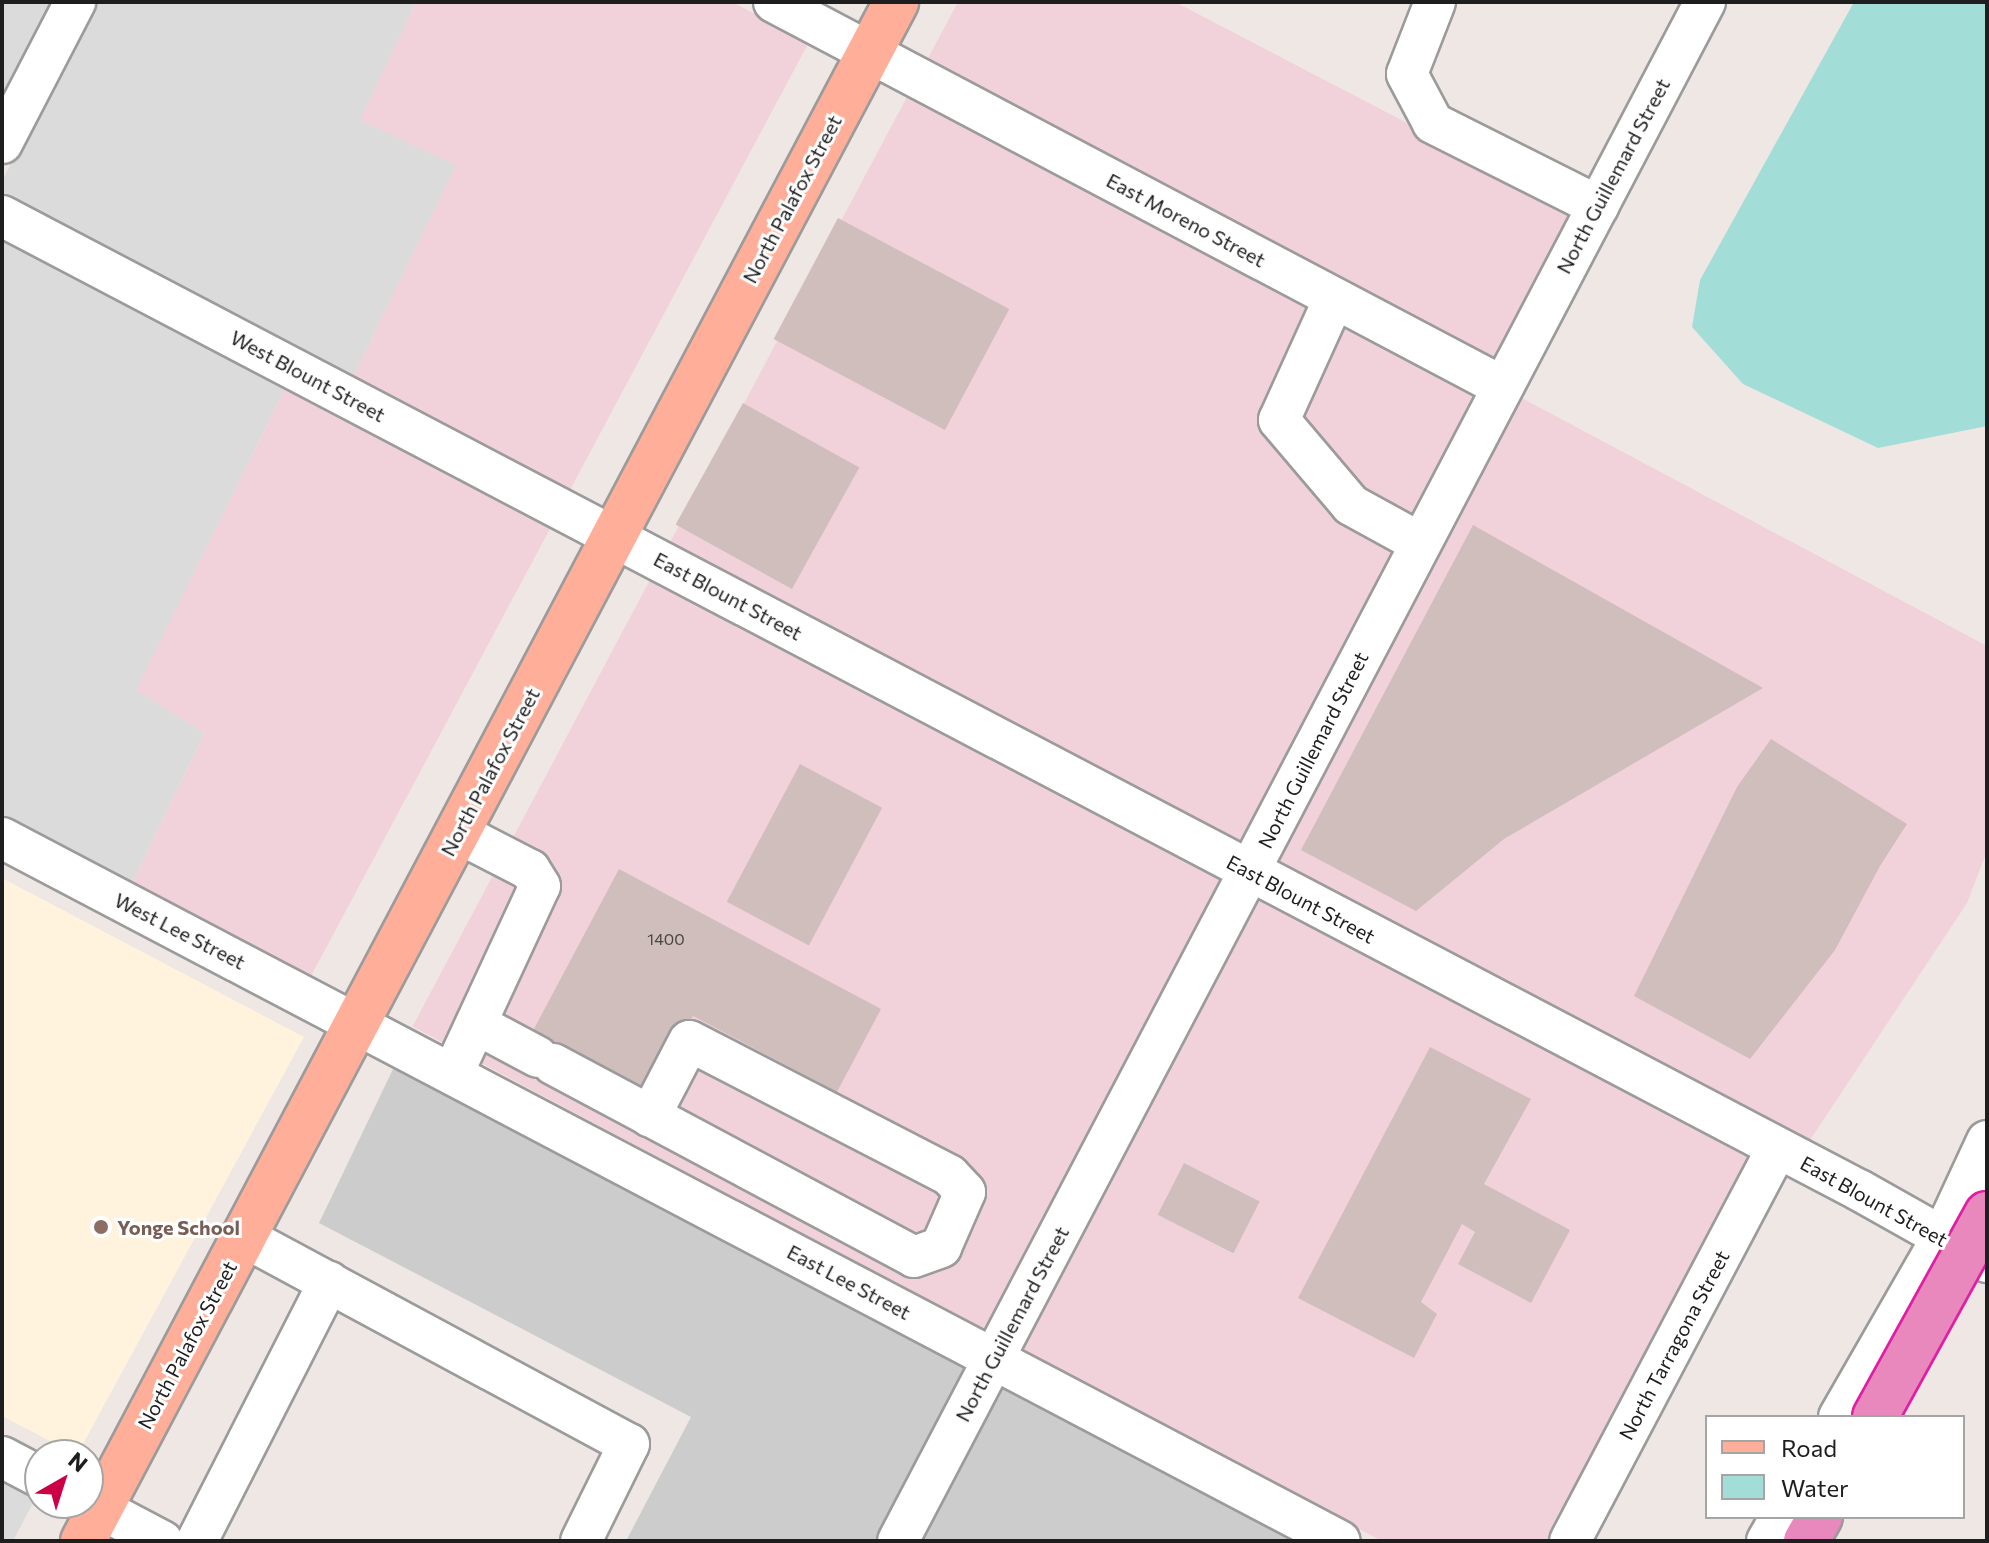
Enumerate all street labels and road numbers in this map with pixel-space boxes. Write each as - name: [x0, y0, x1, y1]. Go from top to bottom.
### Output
- street label: North Guillemard Street: [1551, 74, 1675, 278]
- street label: North Palafox Street: [738, 111, 846, 287]
- street label: East Moreno Street: [1102, 168, 1270, 272]
- street label: West Blount Street: [227, 325, 389, 427]
- street label: East Blount Street: [650, 547, 806, 645]
- street label: North Guillemard Street: [1253, 648, 1373, 852]
- street label: North Palafox Street: [436, 684, 544, 860]
- street label: East Blount Street: [1223, 850, 1379, 948]
- street label: West Lee Street: [111, 888, 249, 974]
- street label: East Blount Street: [1796, 1151, 1952, 1251]
- street label: North Guillemard Street: [950, 1222, 1074, 1426]
- street label: East Lee Street: [783, 1239, 915, 1325]
- street label: North Tarragona Street: [1614, 1246, 1734, 1444]
- street label: North Palafox Street: [133, 1257, 241, 1433]

